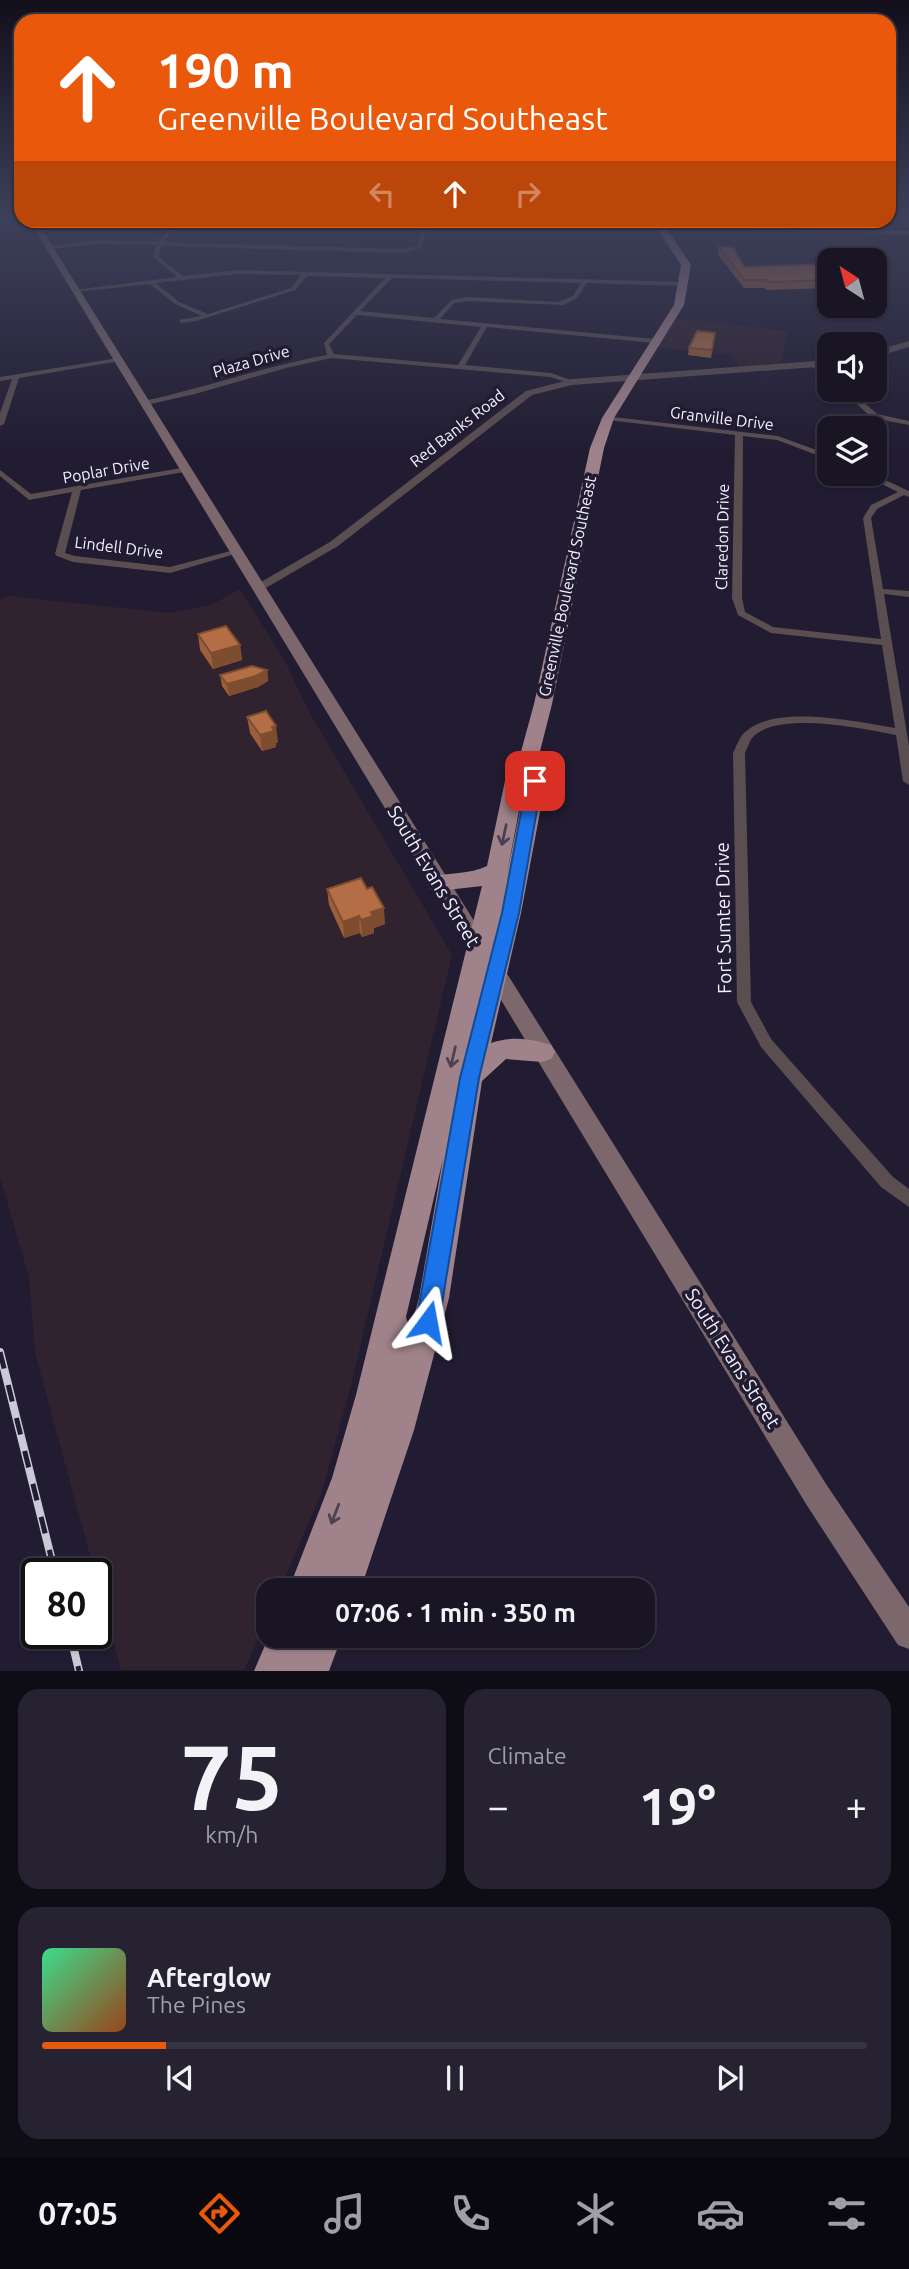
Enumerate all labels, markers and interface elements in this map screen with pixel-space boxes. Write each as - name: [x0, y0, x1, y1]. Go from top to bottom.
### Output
- icon: ahead: [42, 42, 133, 133]
- text: 190 m: [157, 42, 294, 97]
- text: Greenville Boulevard Southeast: [157, 100, 608, 136]
- icon: left: [363, 175, 401, 213]
- icon: ahead: [436, 175, 474, 213]
- icon: right: [509, 175, 547, 213]
- north arrow: [817, 248, 887, 318]
- map controls: [817, 248, 887, 486]
- button: sound: [817, 332, 887, 402]
- street label: Plaza Drive: [211, 341, 291, 381]
- street label: Red Banks Road: [406, 386, 508, 470]
- street label: Granville Drive: [669, 403, 775, 433]
- button: layers: [817, 416, 887, 486]
- street label: Poplar Drive: [61, 453, 151, 487]
- street label: Greenville Boulevard Southeast: [535, 473, 599, 698]
- street label: Claredon Drive: [712, 484, 732, 590]
- street label: Lindell Drive: [74, 533, 164, 561]
- pin: [505, 751, 565, 811]
- icon: arrive: [516, 762, 554, 800]
- street label: South Evans Street: [383, 802, 485, 951]
- one-way arrow: [496, 823, 510, 846]
- street label: Fort Sumter Drive: [711, 842, 735, 994]
- one-way arrow: [446, 1045, 459, 1068]
- street label: South Evans Street: [681, 1284, 785, 1432]
- position arrow: [391, 1285, 465, 1359]
- one-way arrow: [328, 1503, 340, 1525]
- speed limit sign: 80: [21, 1558, 112, 1649]
- text: 07:06 · 1 min · 350 m: [335, 1598, 576, 1627]
- text: 75: [180, 1725, 283, 1827]
- text: Climate: [488, 1743, 567, 1768]
- text: 19°: [639, 1777, 716, 1835]
- text: −: [488, 1785, 509, 1827]
- text: +: [846, 1785, 867, 1827]
- text: km/h: [205, 1822, 258, 1847]
- text: Afterglow: [147, 1963, 271, 1992]
- text: The Pines: [147, 1992, 246, 2017]
- icon: previous: [161, 2059, 199, 2097]
- icon: pause: [436, 2059, 474, 2097]
- icon: next: [711, 2059, 749, 2097]
- icon: directions: [195, 2189, 244, 2238]
- icon: music: [320, 2189, 369, 2238]
- icon: phone: [446, 2189, 495, 2238]
- icon: climate: [571, 2189, 620, 2238]
- icon: car: [696, 2189, 745, 2238]
- icon: filters: [822, 2189, 871, 2238]
- text: 07:05: [38, 2195, 118, 2231]

